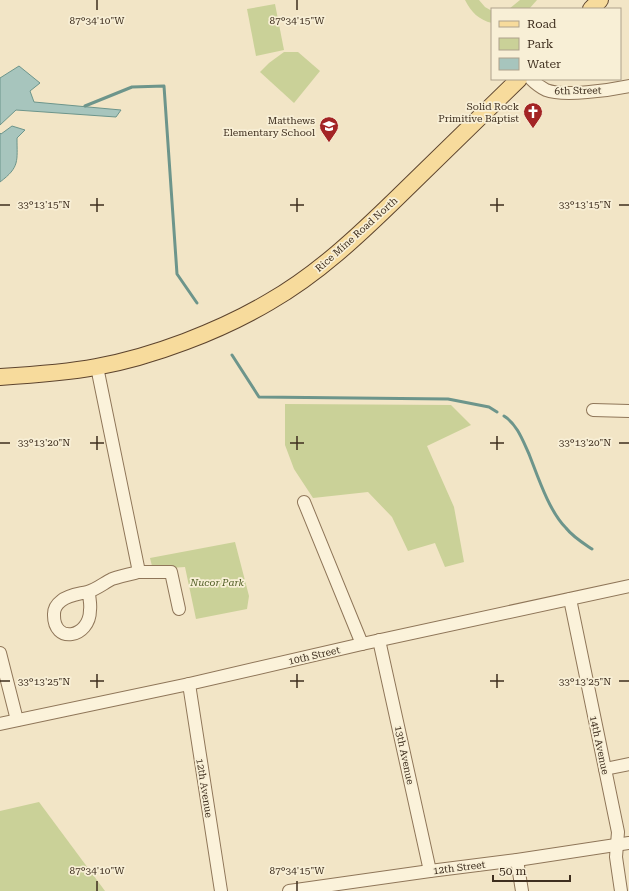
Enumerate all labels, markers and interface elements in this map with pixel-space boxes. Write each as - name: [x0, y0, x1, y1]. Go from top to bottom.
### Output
- legend: [491, 8, 621, 80]
- text: 87°34'10"W: [70, 15, 125, 26]
- text: 87°34'15"W: [270, 15, 325, 26]
- text: Road: [527, 17, 557, 31]
- text: Park: [527, 37, 554, 51]
- text: Water: [527, 57, 561, 71]
- street label: 6th Street: [554, 85, 602, 96]
- place label: Solid Rock Primitive Baptist: [438, 101, 520, 124]
- church icon: Solid Rock Primitive Baptist: [522, 101, 544, 129]
- place label: Matthews Elementary School: [223, 115, 315, 138]
- school or university icon: Matthews Elementary School: [318, 115, 340, 143]
- street label: Rice Mine Road North: [313, 194, 400, 274]
- text: 33°13'15"N: [18, 199, 70, 210]
- text: 33°13'15"N: [559, 199, 611, 210]
- text: 33°13'20"N: [18, 437, 70, 448]
- text: 33°13'20"N: [559, 437, 611, 448]
- park label: Nucor Park: [189, 577, 244, 588]
- street label: 10th Street: [287, 644, 341, 667]
- text: 33°13'25"N: [18, 676, 70, 687]
- text: 33°13'25"N: [559, 676, 611, 687]
- street label: 14th Avenue: [588, 715, 611, 776]
- street label: 13th Avenue: [393, 725, 416, 786]
- street label: 12th Avenue: [194, 758, 215, 819]
- scale bar: [493, 857, 570, 883]
- street label: 12th Street: [432, 859, 486, 876]
- text: 50 m: [499, 864, 526, 878]
- text: 87°34'10"W: [70, 865, 125, 876]
- text: 87°34'15"W: [270, 865, 325, 876]

